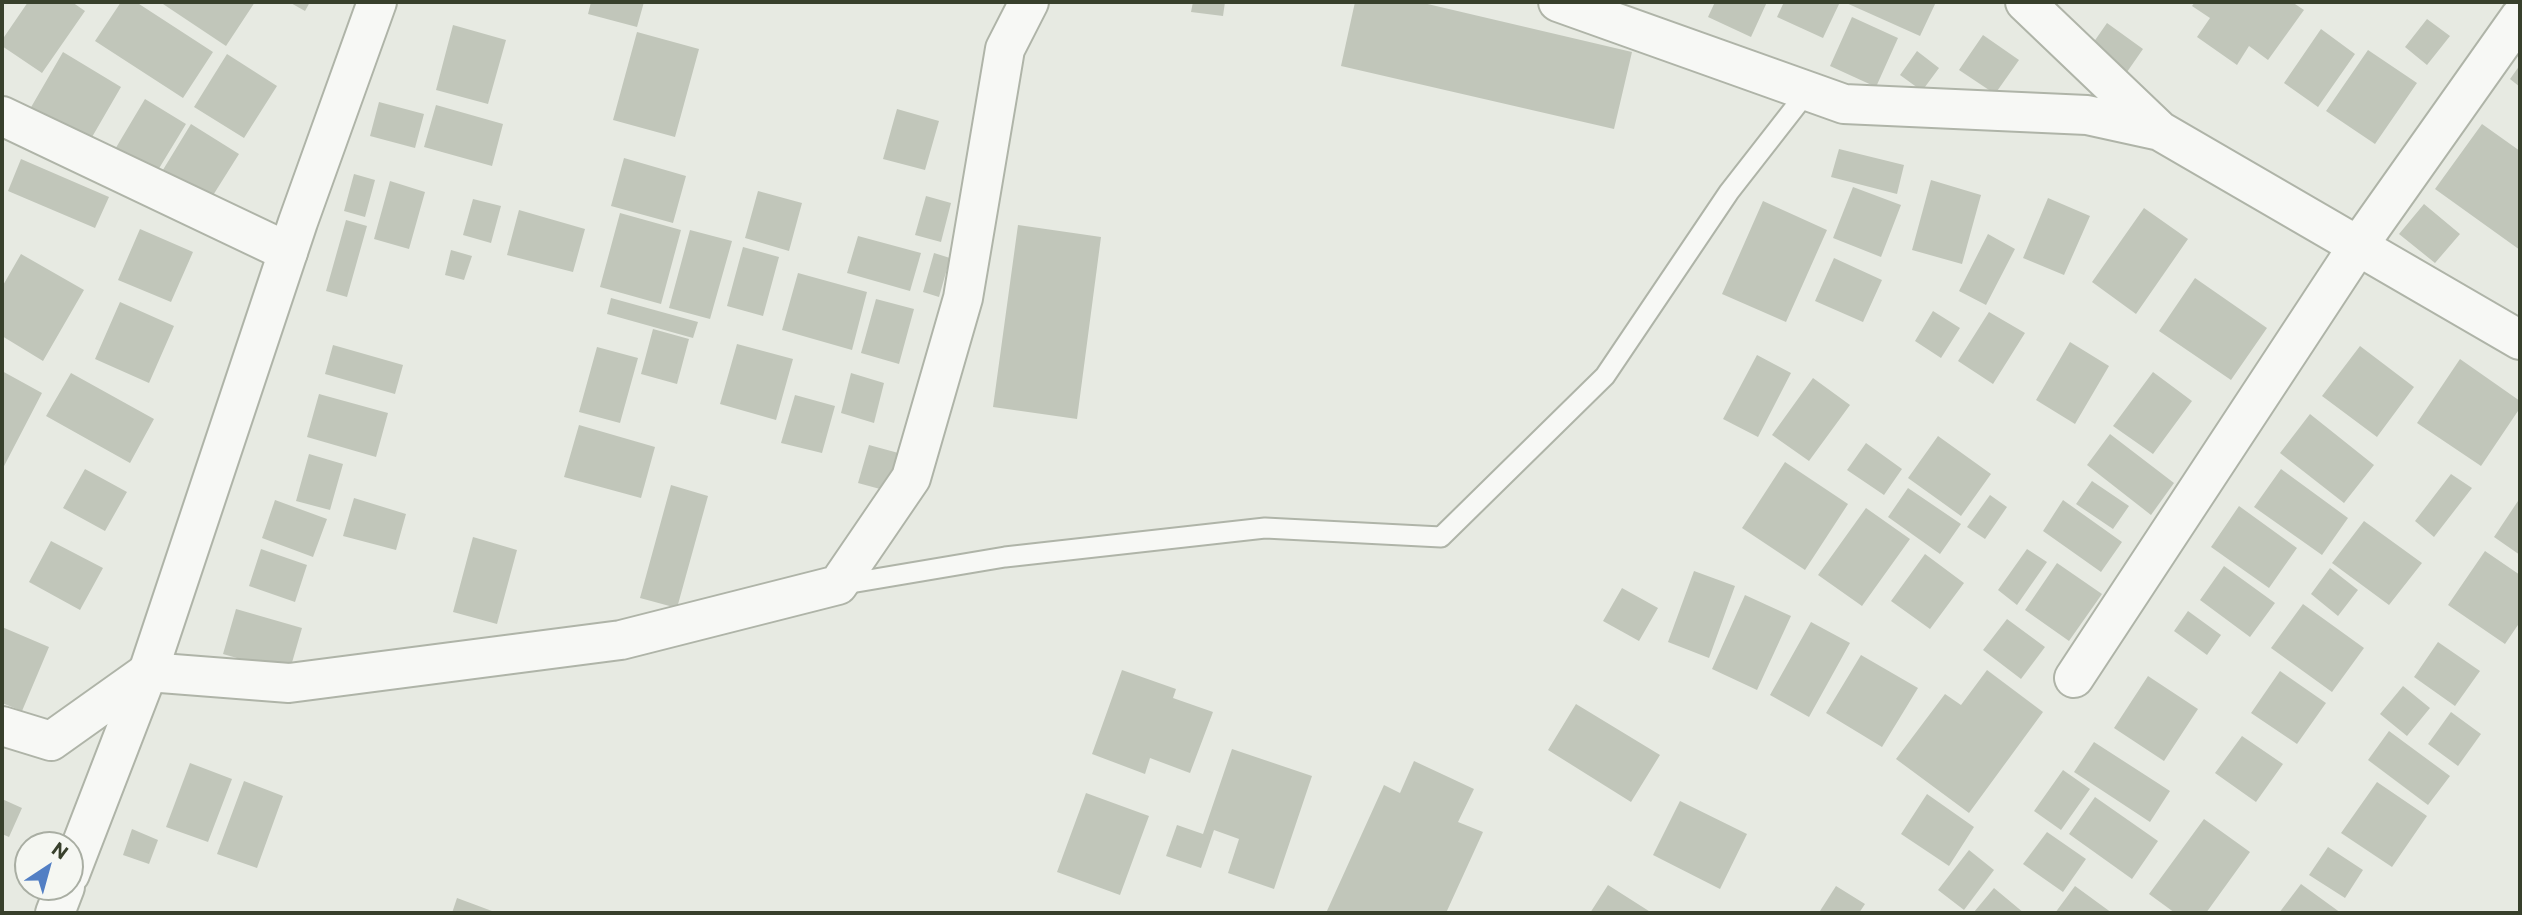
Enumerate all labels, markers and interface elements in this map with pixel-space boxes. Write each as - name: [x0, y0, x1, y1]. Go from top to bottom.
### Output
- north arrow: [14, 831, 84, 901]
- text: N: [48, 837, 73, 864]

